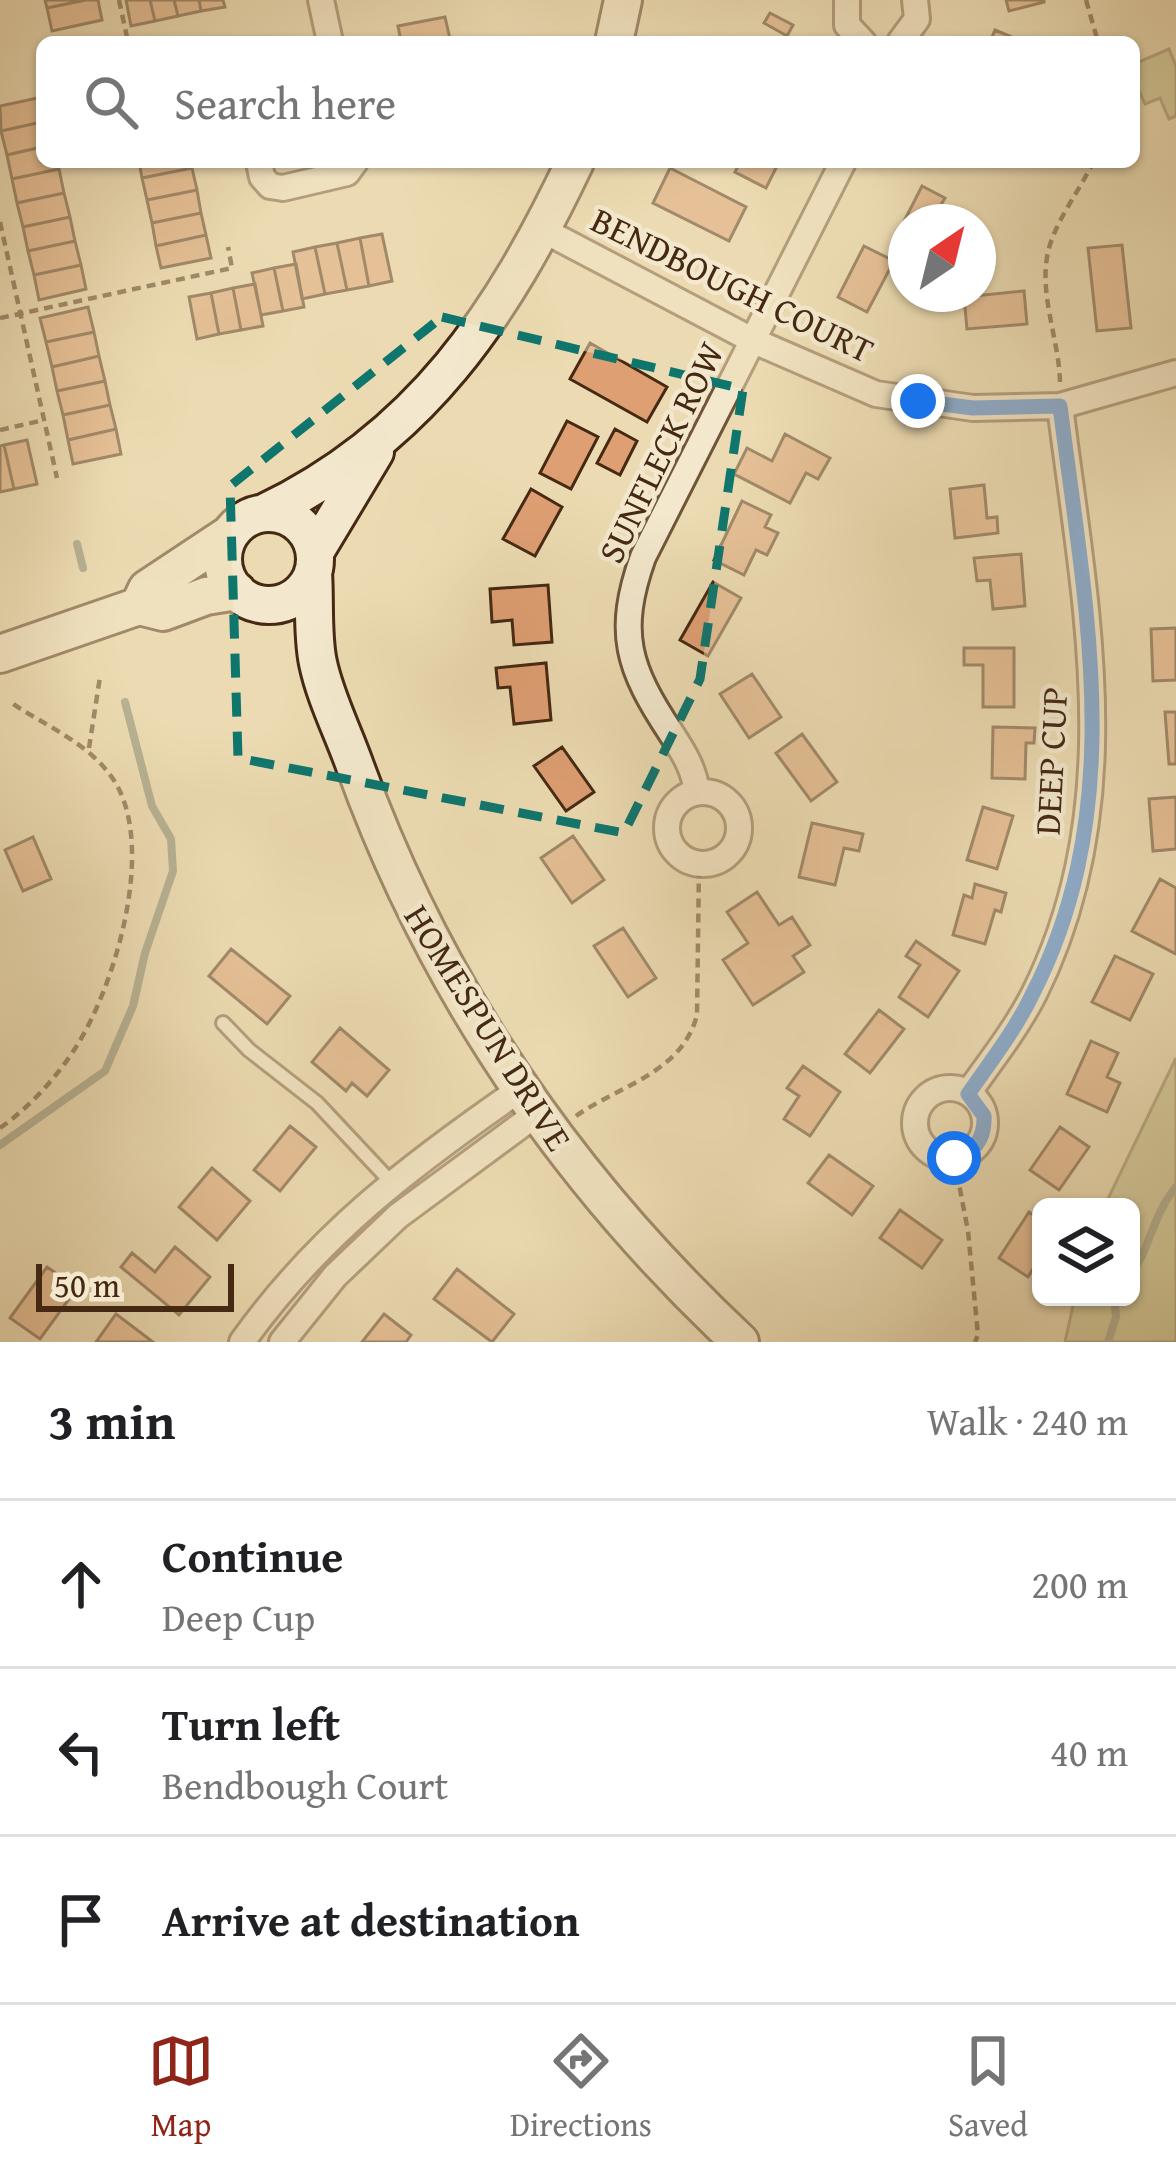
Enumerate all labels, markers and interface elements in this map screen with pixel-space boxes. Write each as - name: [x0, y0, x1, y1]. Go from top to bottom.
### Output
- search box: [36, 36, 1140, 168]
- icon: search: [78, 69, 144, 135]
- text: Search here: [174, 70, 396, 135]
- street label: BENDBOUGH COURT: [583, 193, 883, 375]
- north arrow: [888, 204, 996, 312]
- street label: SUNFLECK ROW: [584, 332, 737, 572]
- route end: [891, 374, 945, 428]
- street label: DEEP CUP: [1020, 686, 1080, 836]
- street label: HOMESPUN DRIVE: [392, 894, 586, 1160]
- route start: [927, 1131, 981, 1185]
- map controls: [1032, 1198, 1140, 1306]
- button: layers: [1032, 1198, 1140, 1306]
- scale bar: [36, 1258, 234, 1311]
- text: 50 m: [54, 1261, 120, 1309]
- text: 3 min: [48, 1383, 175, 1458]
- text: Walk · 240 m: [927, 1392, 1128, 1449]
- text: Continue: [162, 1523, 343, 1588]
- icon: ahead: [48, 1551, 114, 1617]
- text: 200 m: [1031, 1555, 1128, 1612]
- text: Deep Cup: [162, 1588, 315, 1645]
- text: Turn left: [162, 1691, 340, 1756]
- icon: left: [48, 1719, 114, 1785]
- text: 40 m: [1050, 1723, 1128, 1780]
- text: Bendbough Court: [162, 1756, 448, 1813]
- icon: arrive: [48, 1887, 114, 1953]
- text: Arrive at destination: [162, 1887, 580, 1952]
- tab: Map: [148, 2028, 214, 2148]
- tab: Directions: [510, 2028, 652, 2148]
- tab: Saved: [948, 2028, 1028, 2148]

